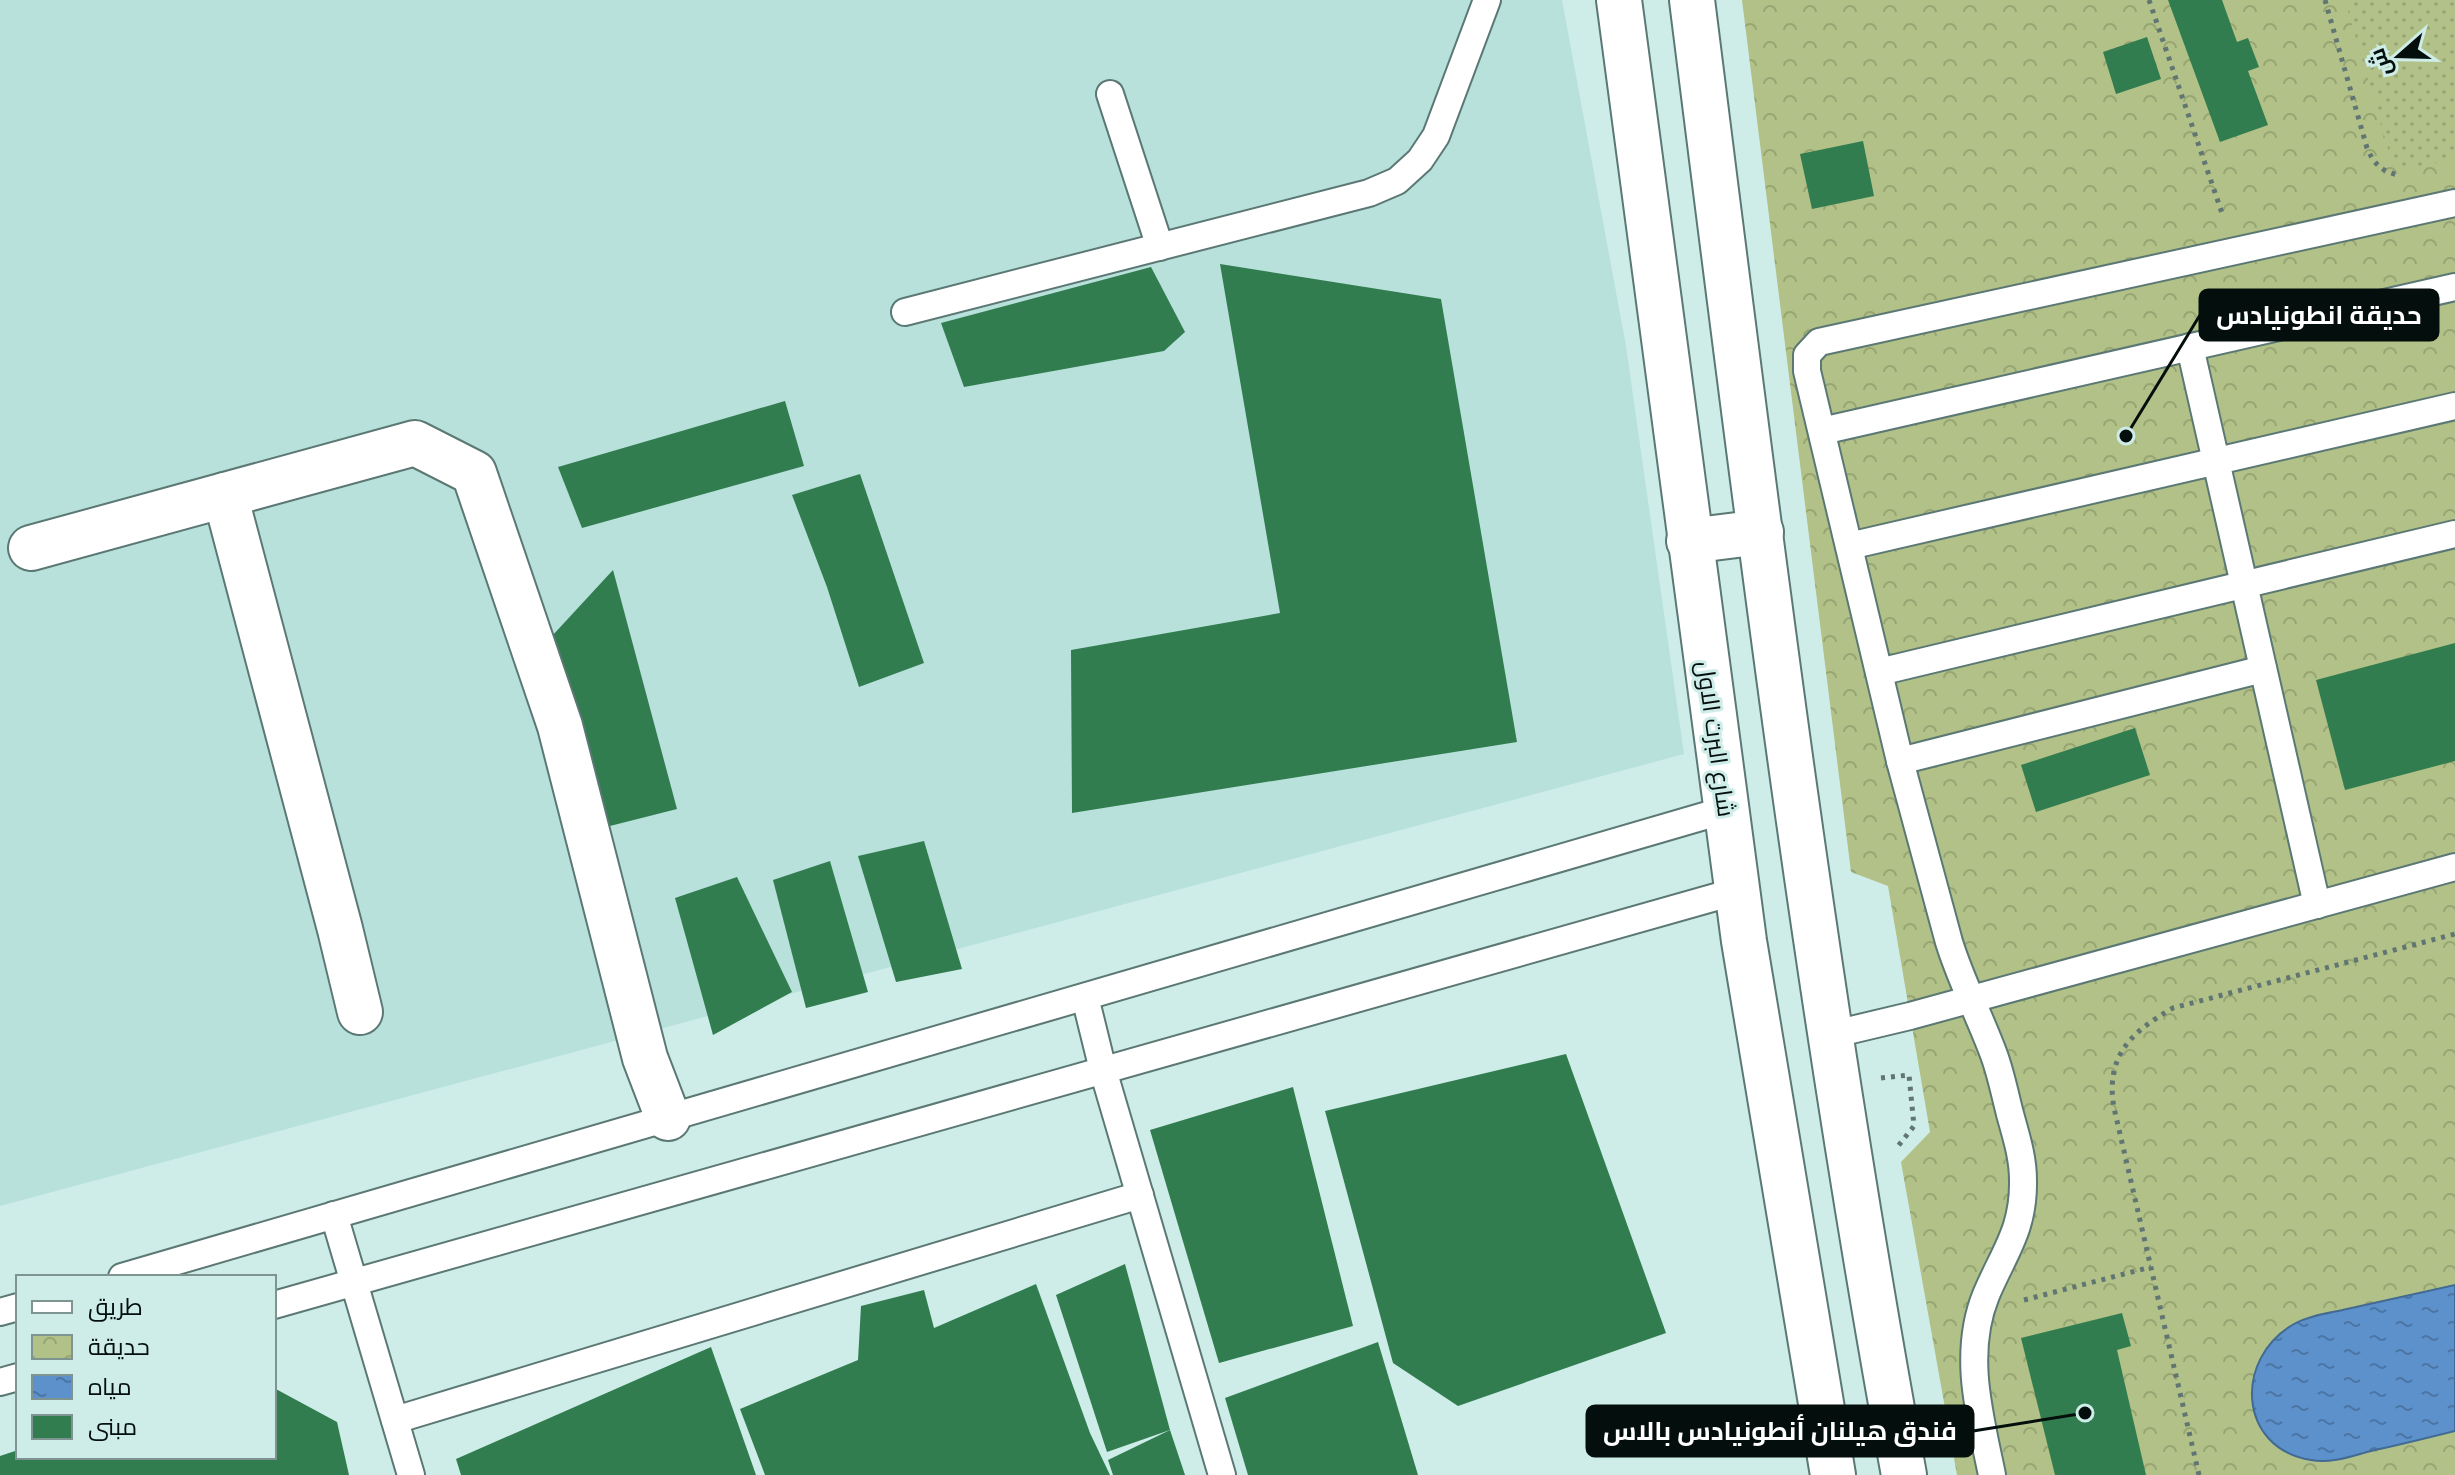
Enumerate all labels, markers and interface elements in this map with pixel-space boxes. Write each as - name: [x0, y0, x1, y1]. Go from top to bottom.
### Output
- north arrow: [2359, 16, 2439, 96]
- text: ش: [2363, 45, 2398, 81]
- callout: حديقة انطونيادس: [2200, 290, 2438, 340]
- text: حديقة انطونيادس: [2216, 299, 2422, 331]
- street label: شارع البرت الاول: [1689, 659, 1741, 819]
- legend: [16, 1275, 276, 1459]
- text: طريق: [88, 1292, 143, 1322]
- text: حديقة: [88, 1332, 150, 1361]
- text: مياه: [88, 1372, 132, 1401]
- callout: فندق هيلنان أنطونيادس بالاس: [1587, 1406, 1973, 1456]
- text: مبنى: [88, 1412, 137, 1441]
- text: فندق هيلنان أنطونيادس بالاس: [1603, 1414, 1957, 1447]

